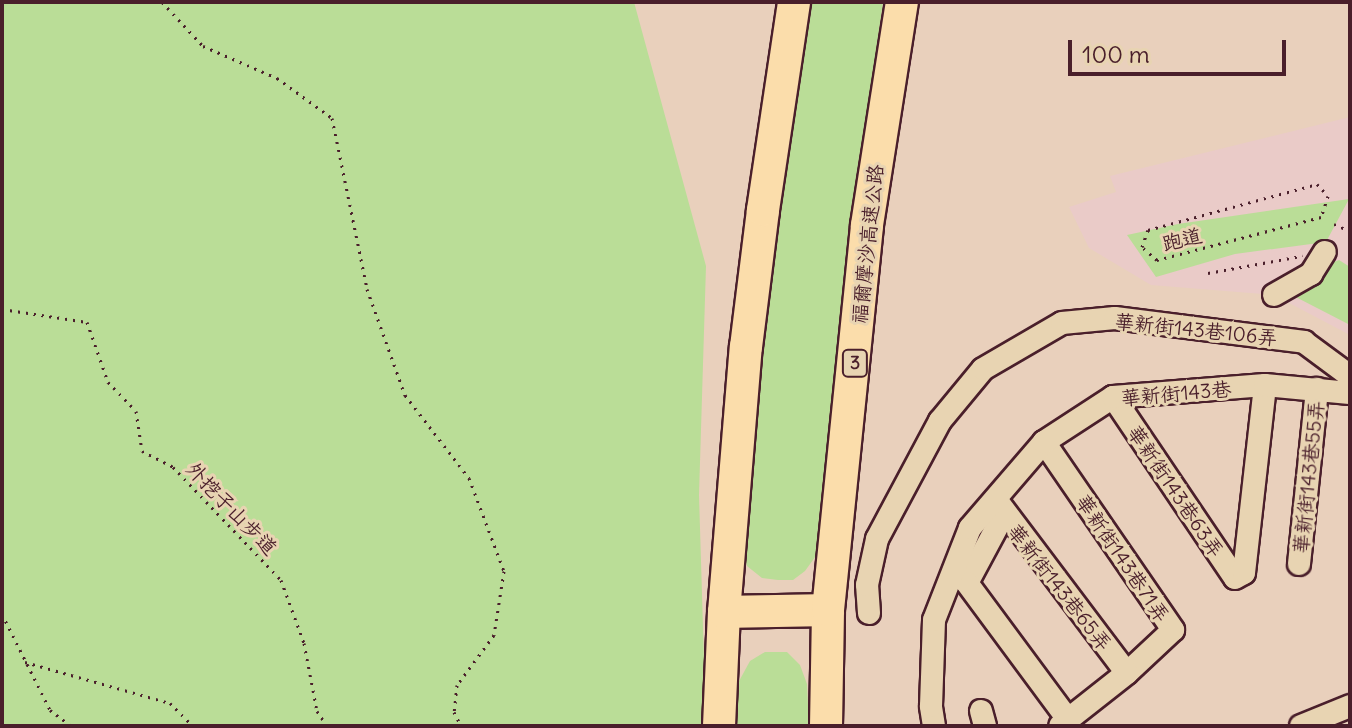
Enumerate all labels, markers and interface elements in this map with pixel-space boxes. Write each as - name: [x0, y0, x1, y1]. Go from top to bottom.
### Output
- scale bar: [1072, 24, 1290, 74]
- text: 100 m: [1082, 39, 1150, 69]
- street label: 福爾摩沙高速公路: [847, 163, 887, 325]
- street label: 跑道: [1160, 223, 1204, 255]
- street label: 華新街143巷106弄: [1113, 309, 1279, 349]
- road number: 3: [841, 349, 869, 377]
- street label: 華新街143巷: [1120, 376, 1232, 410]
- street label: 華新街143巷55弄: [1288, 399, 1328, 555]
- street label: 華新街143巷63弄: [1123, 421, 1229, 561]
- street label: 外挖子山步道: [182, 457, 282, 559]
- street label: 華新街143巷71弄: [1072, 490, 1174, 626]
- street label: 華新街143巷65弄: [1003, 519, 1117, 655]

